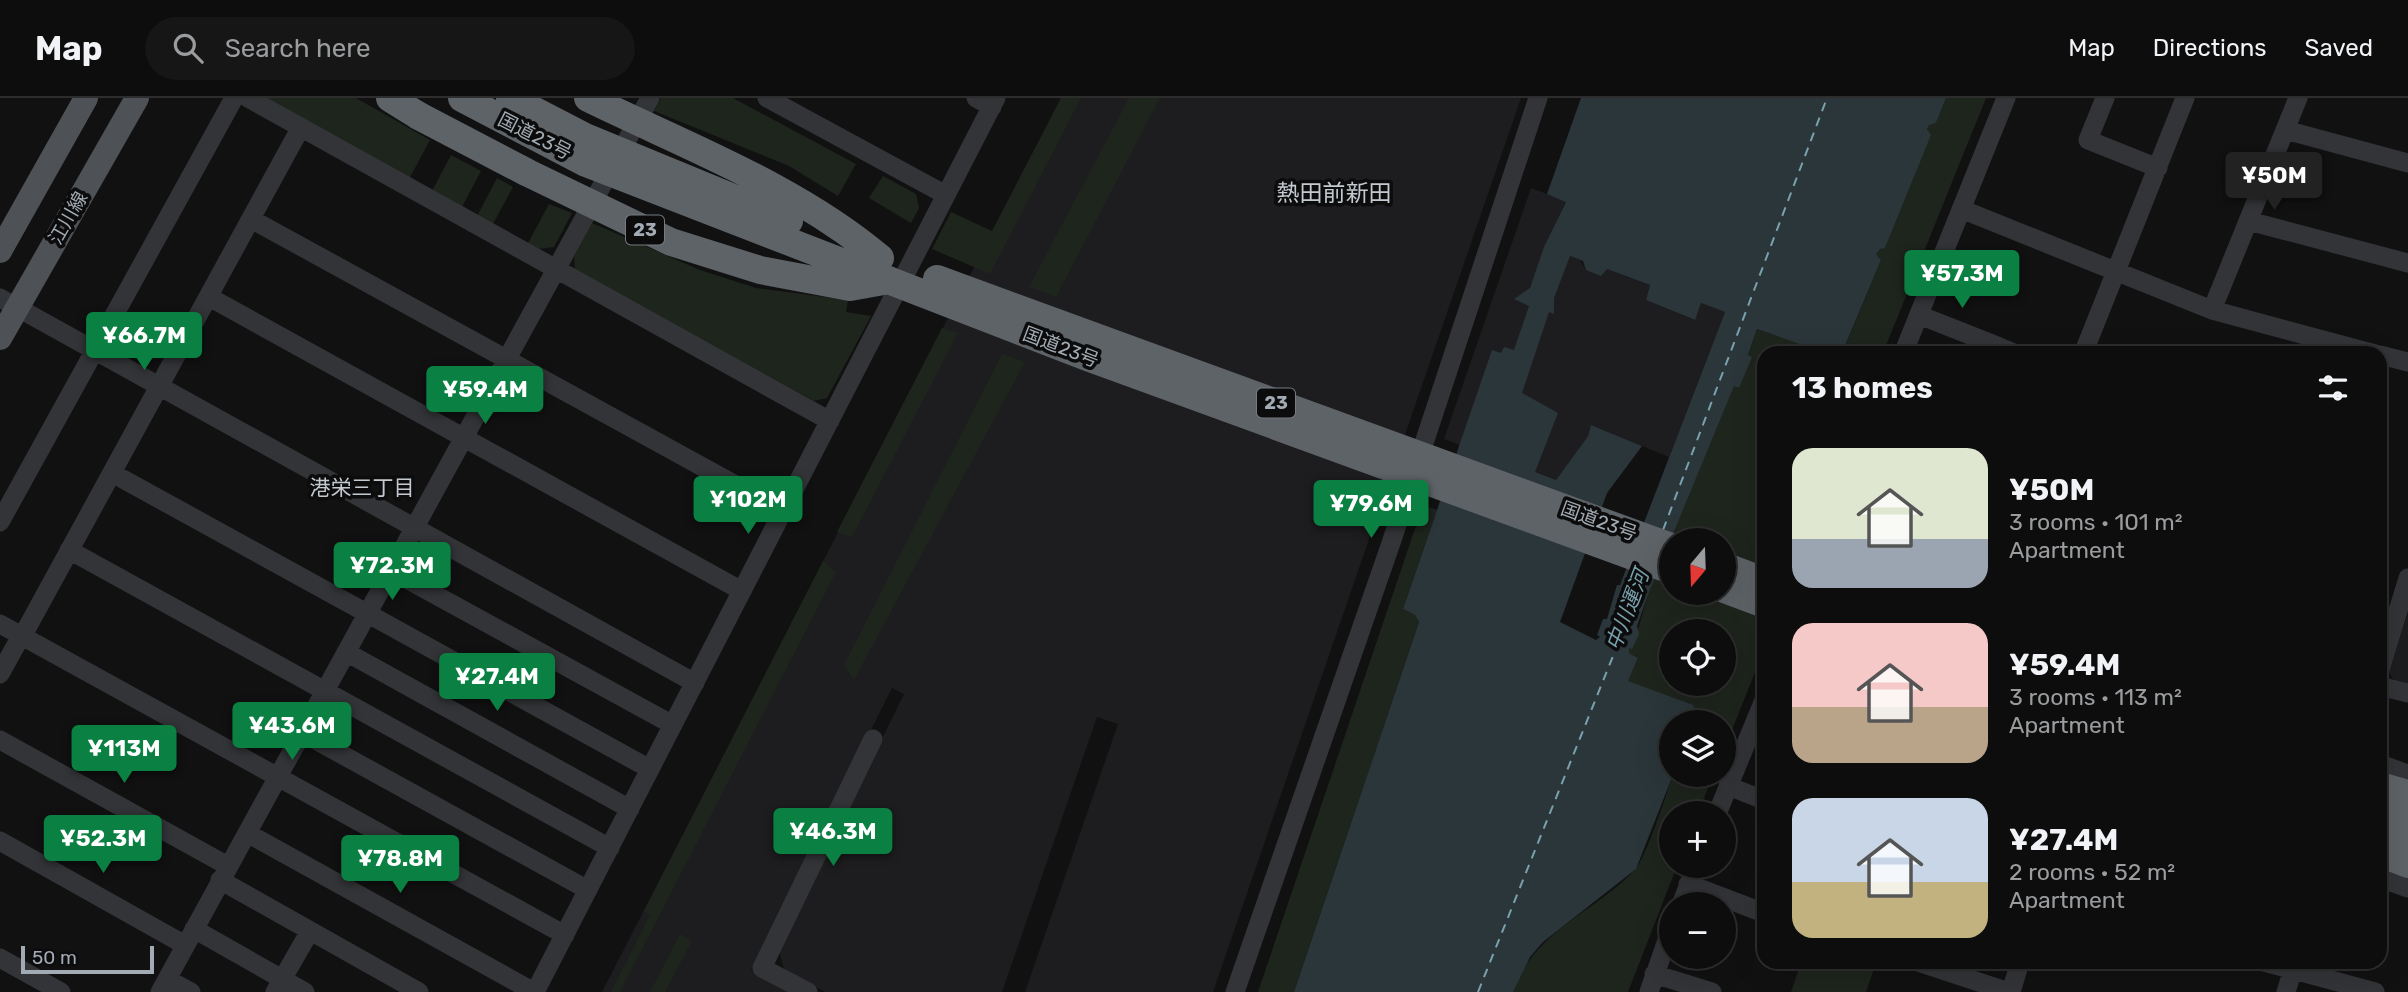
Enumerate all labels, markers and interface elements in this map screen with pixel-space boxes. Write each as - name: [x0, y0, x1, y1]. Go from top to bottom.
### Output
- search box: [145, 17, 635, 80]
- text: Map: [35, 29, 103, 68]
- icon: search: [169, 29, 207, 67]
- text: Search here: [225, 33, 370, 64]
- text: Map: [2068, 34, 2115, 62]
- text: Directions: [2153, 34, 2266, 62]
- text: Saved: [2304, 34, 2373, 62]
- street label: 国道23号: [494, 108, 576, 164]
- pin: ¥50M: [2233, 152, 2315, 212]
- text: ¥50M: [2241, 161, 2307, 189]
- district label: 熱田前新田: [1277, 179, 1392, 207]
- street label: 江川線: [44, 188, 92, 248]
- road number: 23: [626, 216, 664, 244]
- pin: ¥57.3M: [1905, 250, 2019, 310]
- text: ¥57.3M: [1920, 259, 2004, 287]
- pin: ¥66.7M: [87, 313, 201, 372]
- text: ¥66.7M: [102, 321, 186, 349]
- street label: 国道23号: [1020, 322, 1102, 372]
- pin: ¥59.4M: [428, 366, 542, 426]
- icon: filters: [2314, 369, 2352, 407]
- text: 13 homes: [1792, 370, 1933, 406]
- text: ¥59.4M: [442, 375, 528, 403]
- road number: 23: [1257, 388, 1295, 418]
- text: ¥50M: [2009, 472, 2094, 508]
- district label: 港栄三丁目: [310, 475, 415, 500]
- pin: ¥102M: [699, 476, 797, 536]
- icon: home: [1848, 476, 1932, 560]
- pin: ¥79.6M: [1314, 480, 1428, 540]
- text: ¥102M: [710, 485, 786, 513]
- text: ¥79.6M: [1329, 489, 1413, 517]
- street label: 国道23号: [1558, 497, 1640, 545]
- text: 3 rooms · 101 m²: [2009, 508, 2183, 536]
- north arrow: [1659, 528, 1736, 606]
- map controls: [1659, 528, 1736, 969]
- text: Apartment: [2009, 536, 2125, 564]
- pin: ¥72.3M: [335, 542, 449, 602]
- text: ¥72.3M: [350, 551, 434, 579]
- water label: 中川運河: [1600, 563, 1655, 654]
- button: locate: [1659, 619, 1736, 696]
- text: ¥59.4M: [2009, 647, 2120, 683]
- icon: home: [1848, 651, 1932, 735]
- pin: ¥27.4M: [440, 654, 554, 713]
- text: ¥27.4M: [455, 662, 539, 690]
- text: 3 rooms · 113 m²: [2009, 683, 2182, 711]
- pin: ¥43.6M: [235, 702, 349, 762]
- button: layers: [1659, 710, 1736, 787]
- text: ¥43.6M: [248, 711, 336, 739]
- text: Apartment: [2009, 711, 2125, 739]
- pin: ¥113M: [75, 726, 173, 785]
- text: ¥113M: [88, 734, 160, 762]
- button: +: [1659, 801, 1736, 878]
- pin: ¥46.3M: [776, 808, 890, 868]
- pin: ¥52.3M: [46, 816, 160, 875]
- text: ¥46.3M: [789, 817, 877, 845]
- text: ¥27.4M: [2009, 822, 2118, 858]
- text: ¥52.3M: [60, 824, 146, 852]
- icon: home: [1848, 826, 1932, 910]
- pin: ¥78.8M: [343, 836, 457, 895]
- text: ¥78.8M: [357, 844, 443, 872]
- text: 2 rooms · 52 m²: [2009, 858, 2175, 886]
- text: Apartment: [2009, 886, 2125, 914]
- button: −: [1659, 892, 1736, 969]
- scale bar: [21, 943, 154, 975]
- text: 50 m: [32, 946, 77, 969]

